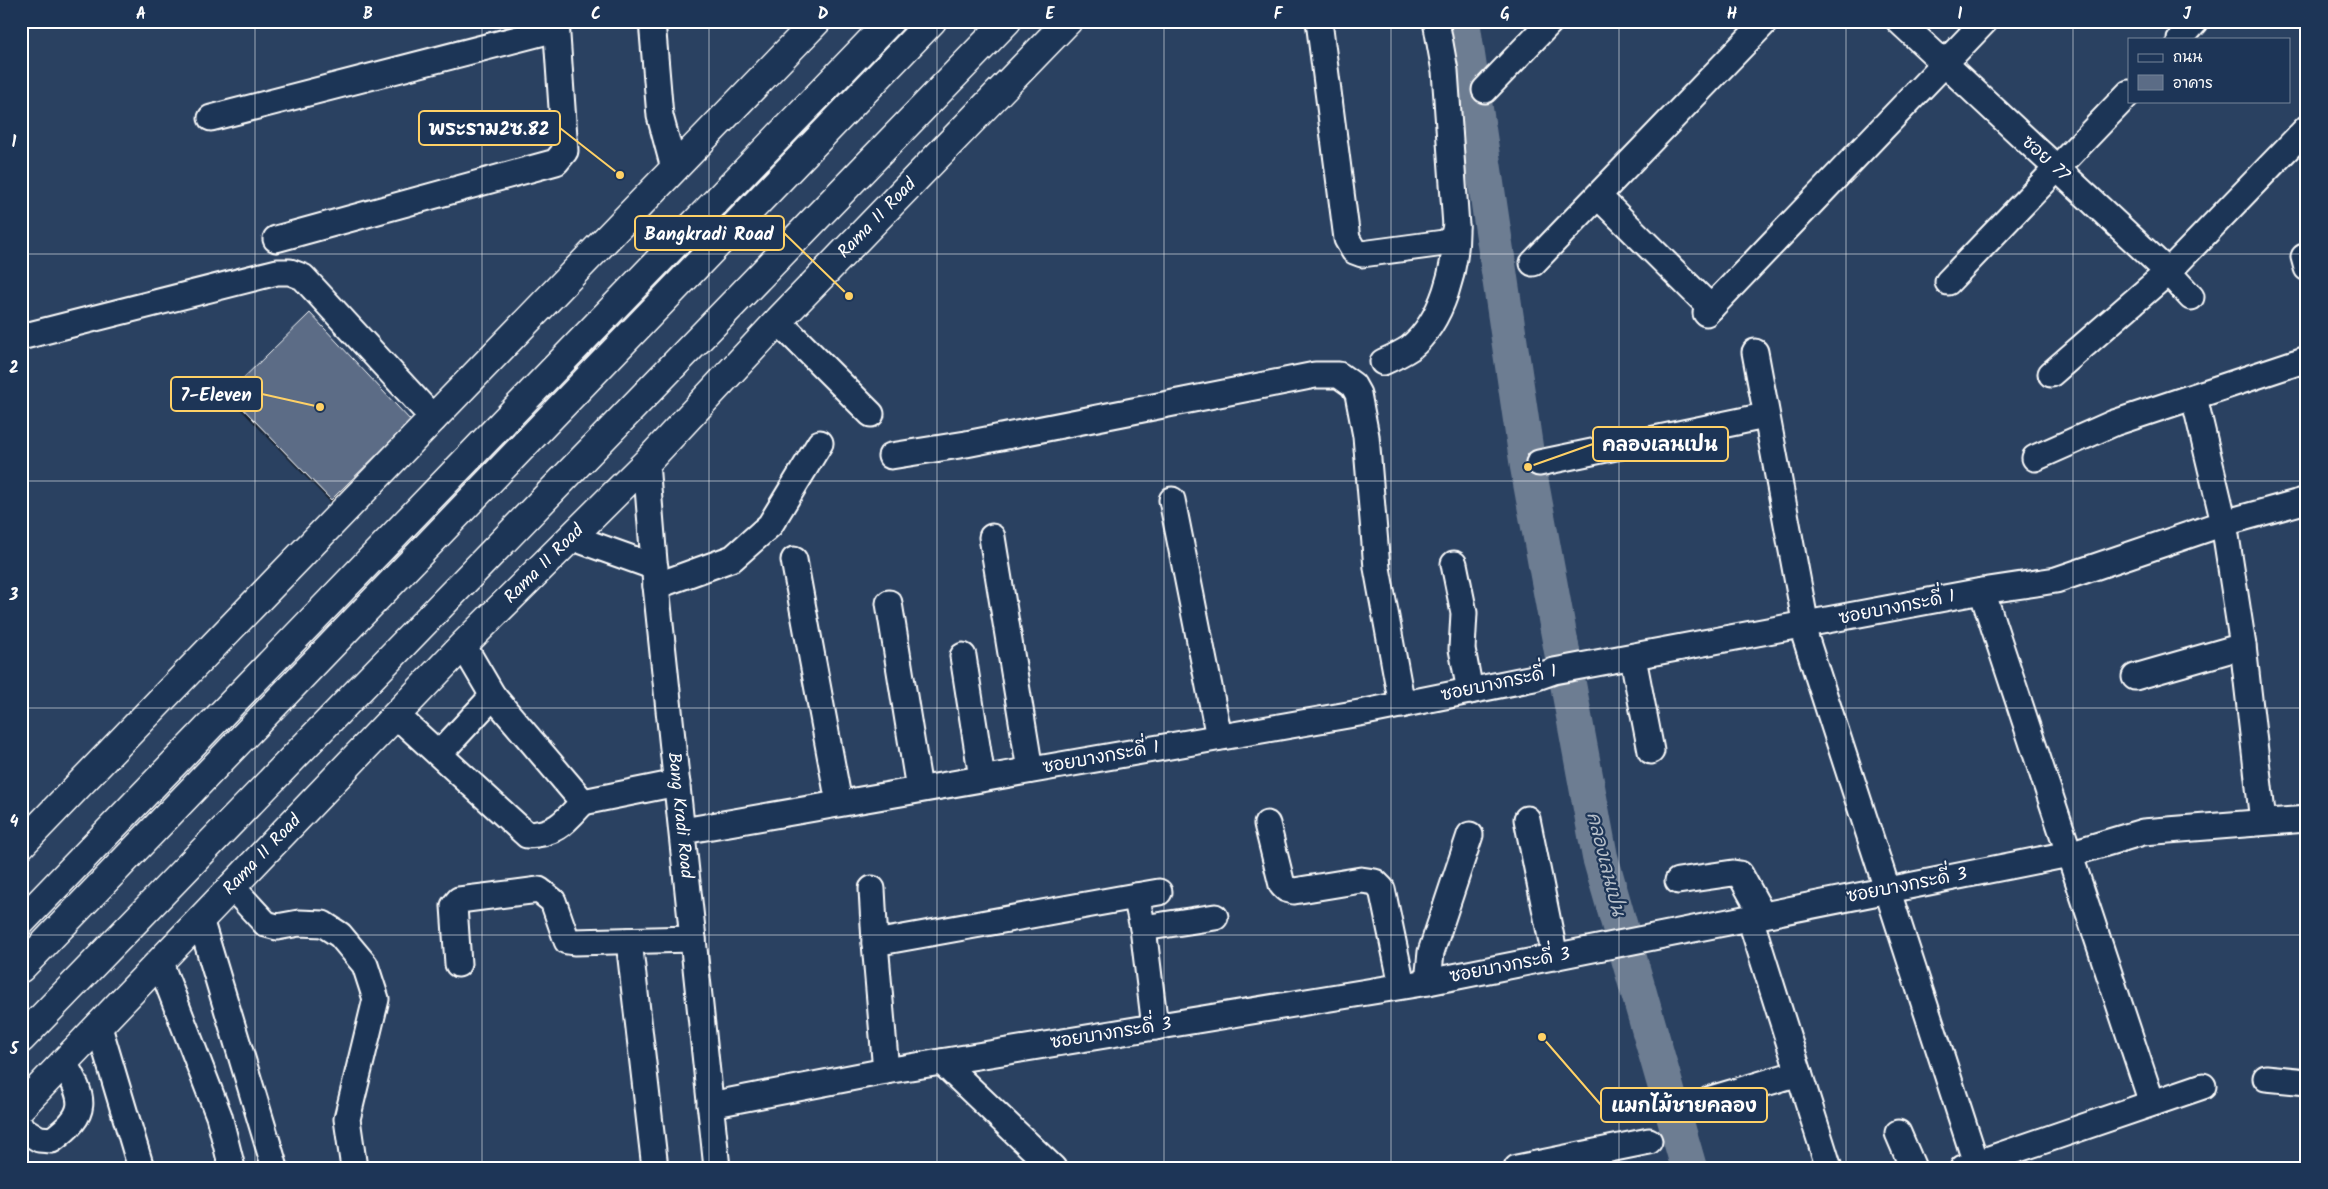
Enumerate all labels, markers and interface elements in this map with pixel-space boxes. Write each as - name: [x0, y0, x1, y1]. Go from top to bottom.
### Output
- text: A: [136, 2, 146, 27]
- text: B: [363, 2, 373, 27]
- text: C: [591, 2, 601, 27]
- text: D: [818, 2, 829, 27]
- text: E: [1046, 2, 1056, 27]
- text: F: [1274, 2, 1284, 27]
- text: G: [1500, 2, 1510, 27]
- text: H: [1727, 2, 1737, 27]
- text: I: [1958, 2, 1963, 27]
- text: J: [2183, 2, 2192, 27]
- legend: [2128, 38, 2290, 102]
- text: ถนน: [2173, 46, 2202, 70]
- text: อาคาร: [2173, 72, 2213, 96]
- callout: พระราม2ซ.82: [419, 111, 560, 145]
- text: พระราม2ซ.82: [428, 115, 550, 145]
- street label: ซอย 77: [2014, 129, 2076, 190]
- text: 1: [12, 130, 17, 155]
- street label: Rama II Road: [831, 170, 924, 266]
- callout: Bangkradi Road: [635, 216, 784, 250]
- text: Bangkradi Road: [644, 220, 775, 250]
- text: 2: [9, 356, 19, 381]
- callout: 7-Eleven: [171, 377, 262, 411]
- text: 7-Eleven: [180, 381, 252, 411]
- callout: คลองเลนเปน: [1593, 427, 1728, 461]
- text: คลองเลนเปน: [1602, 431, 1718, 461]
- street label: Rama II Road: [497, 517, 592, 611]
- street label: ซอยบางกระดี่ 1: [1835, 578, 1958, 633]
- text: 3: [9, 583, 19, 608]
- street label: ซอยบางกระดี่ 1: [1437, 653, 1560, 710]
- street label: ซอยบางกระดี่ 1: [1040, 729, 1161, 783]
- street label: Bang Kradi Road: [659, 751, 701, 881]
- street label: Rama II Road: [216, 807, 309, 902]
- water label: คลองเลนเปน: [1578, 809, 1633, 920]
- text: 4: [10, 810, 19, 835]
- street label: ซอยบางกระดี่ 3: [1843, 855, 1970, 912]
- street label: ซอยบางกระดี่ 3: [1446, 935, 1573, 992]
- street label: ซอยบางกระดี่ 3: [1048, 1005, 1174, 1058]
- text: 5: [9, 1037, 20, 1062]
- callout: แมกไม้ชายคลอง: [1601, 1088, 1767, 1122]
- text: แมกไม้ชายคลอง: [1611, 1092, 1757, 1122]

